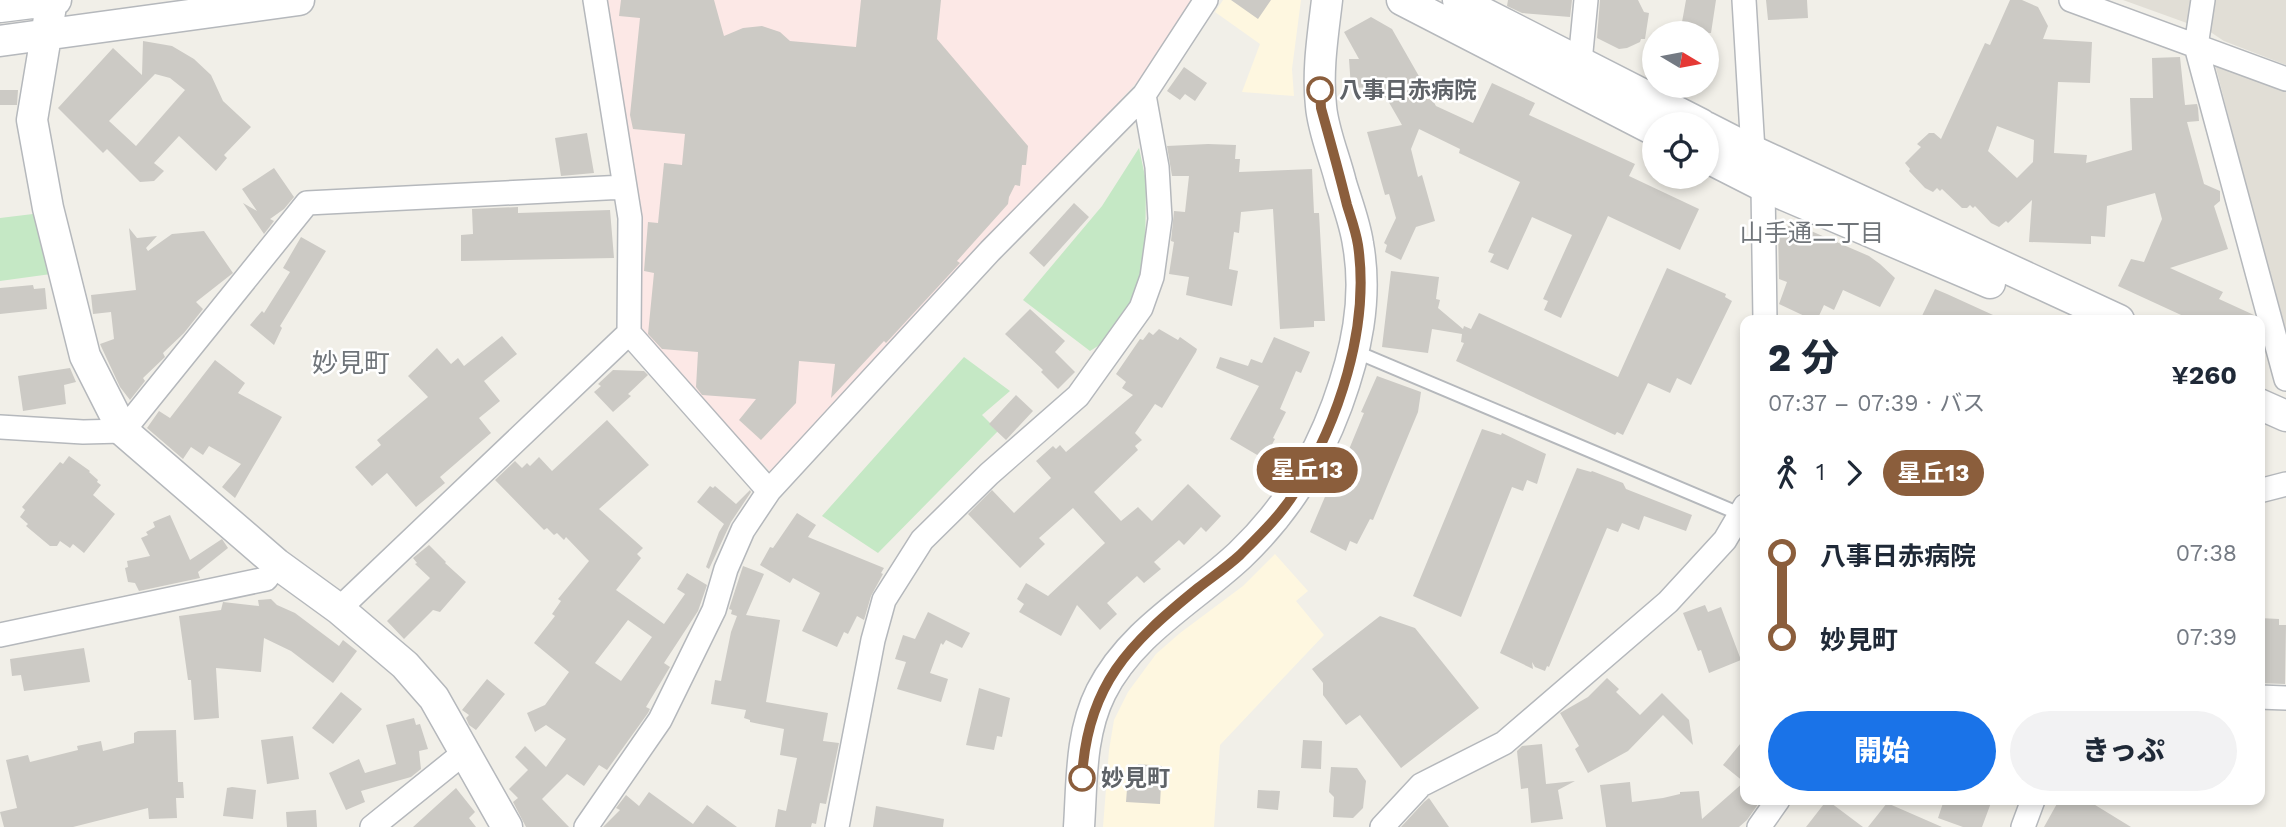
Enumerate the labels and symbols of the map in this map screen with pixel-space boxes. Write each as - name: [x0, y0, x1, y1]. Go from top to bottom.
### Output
- north arrow: [1642, 21, 1718, 98]
- marker: 八事日赤病院: [1307, 77, 1333, 103]
- place label: 八事日赤病院: [1339, 77, 1477, 104]
- district label: 山手通二丁目: [1740, 219, 1884, 247]
- district label: 妙見町: [312, 348, 390, 378]
- line badge: 星丘13: [1258, 447, 1356, 493]
- marker: 妙見町: [1069, 765, 1095, 791]
- place label: 妙見町: [1101, 765, 1170, 792]

